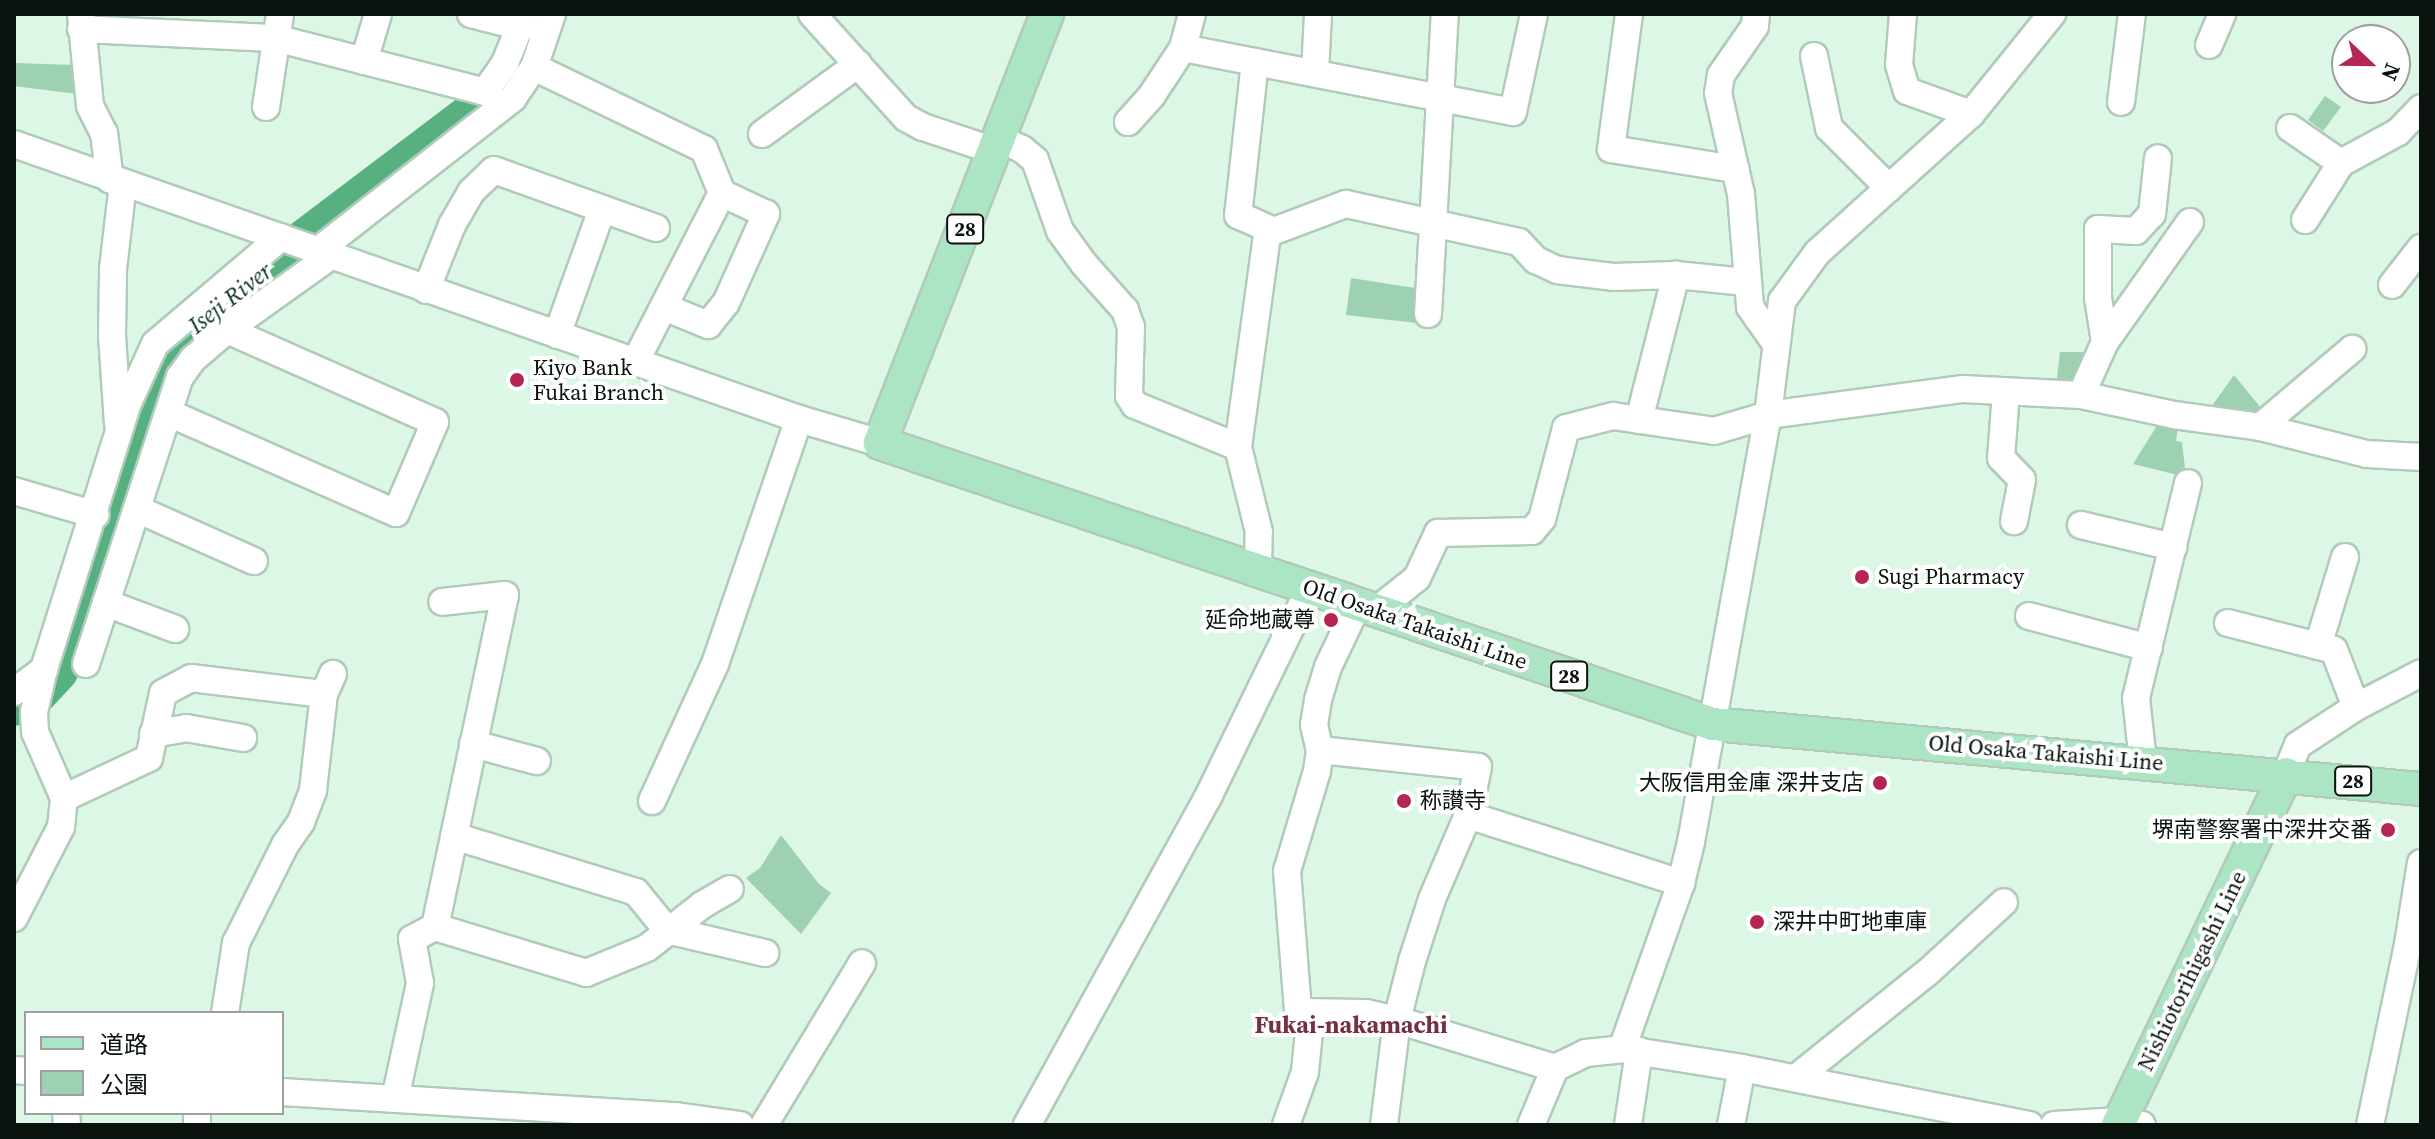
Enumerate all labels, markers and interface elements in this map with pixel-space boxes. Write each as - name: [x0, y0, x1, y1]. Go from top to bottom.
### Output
- north arrow: [2331, 24, 2411, 104]
- text: N: [2374, 59, 2408, 85]
- road number: 28: [945, 213, 985, 245]
- water label: Iseji River: [182, 256, 278, 340]
- place label: Kiyo Bank Fukai Branch: [533, 354, 664, 406]
- marker: Kiyo Bank Fukai Branch: [508, 371, 526, 389]
- place label: Sugi Pharmacy: [1878, 564, 2024, 590]
- marker: Sugi Pharmacy: [1853, 568, 1871, 586]
- street label: Old Osaka Takaishi Line: [1299, 573, 1531, 675]
- place label: 延命地蔵尊: [1205, 607, 1315, 633]
- marker: 延命地蔵尊: [1322, 611, 1340, 629]
- road number: 28: [1549, 660, 1589, 692]
- street label: Old Osaka Takaishi Line: [1927, 730, 2165, 776]
- road number: 28: [2333, 765, 2373, 797]
- place label: 大阪信用金庫 深井支店: [1639, 770, 1864, 796]
- marker: 大阪信用金庫 深井支店: [1871, 774, 1889, 792]
- place label: 称讃寺: [1420, 788, 1486, 814]
- marker: 称讃寺: [1395, 792, 1413, 810]
- place label: 堺南警察署中深井交番: [2152, 817, 2372, 843]
- marker: 堺南警察署中深井交番: [2379, 821, 2397, 839]
- street label: Nishiotorihigashi Line: [2132, 867, 2252, 1075]
- place label: 深井中町地車庫: [1773, 909, 1927, 935]
- marker: 深井中町地車庫: [1748, 913, 1766, 931]
- legend: [24, 1011, 284, 1115]
- district label: Fukai-nakamachi: [1254, 1011, 1448, 1039]
- text: 道路: [100, 1028, 148, 1061]
- text: 公園: [100, 1068, 148, 1101]

